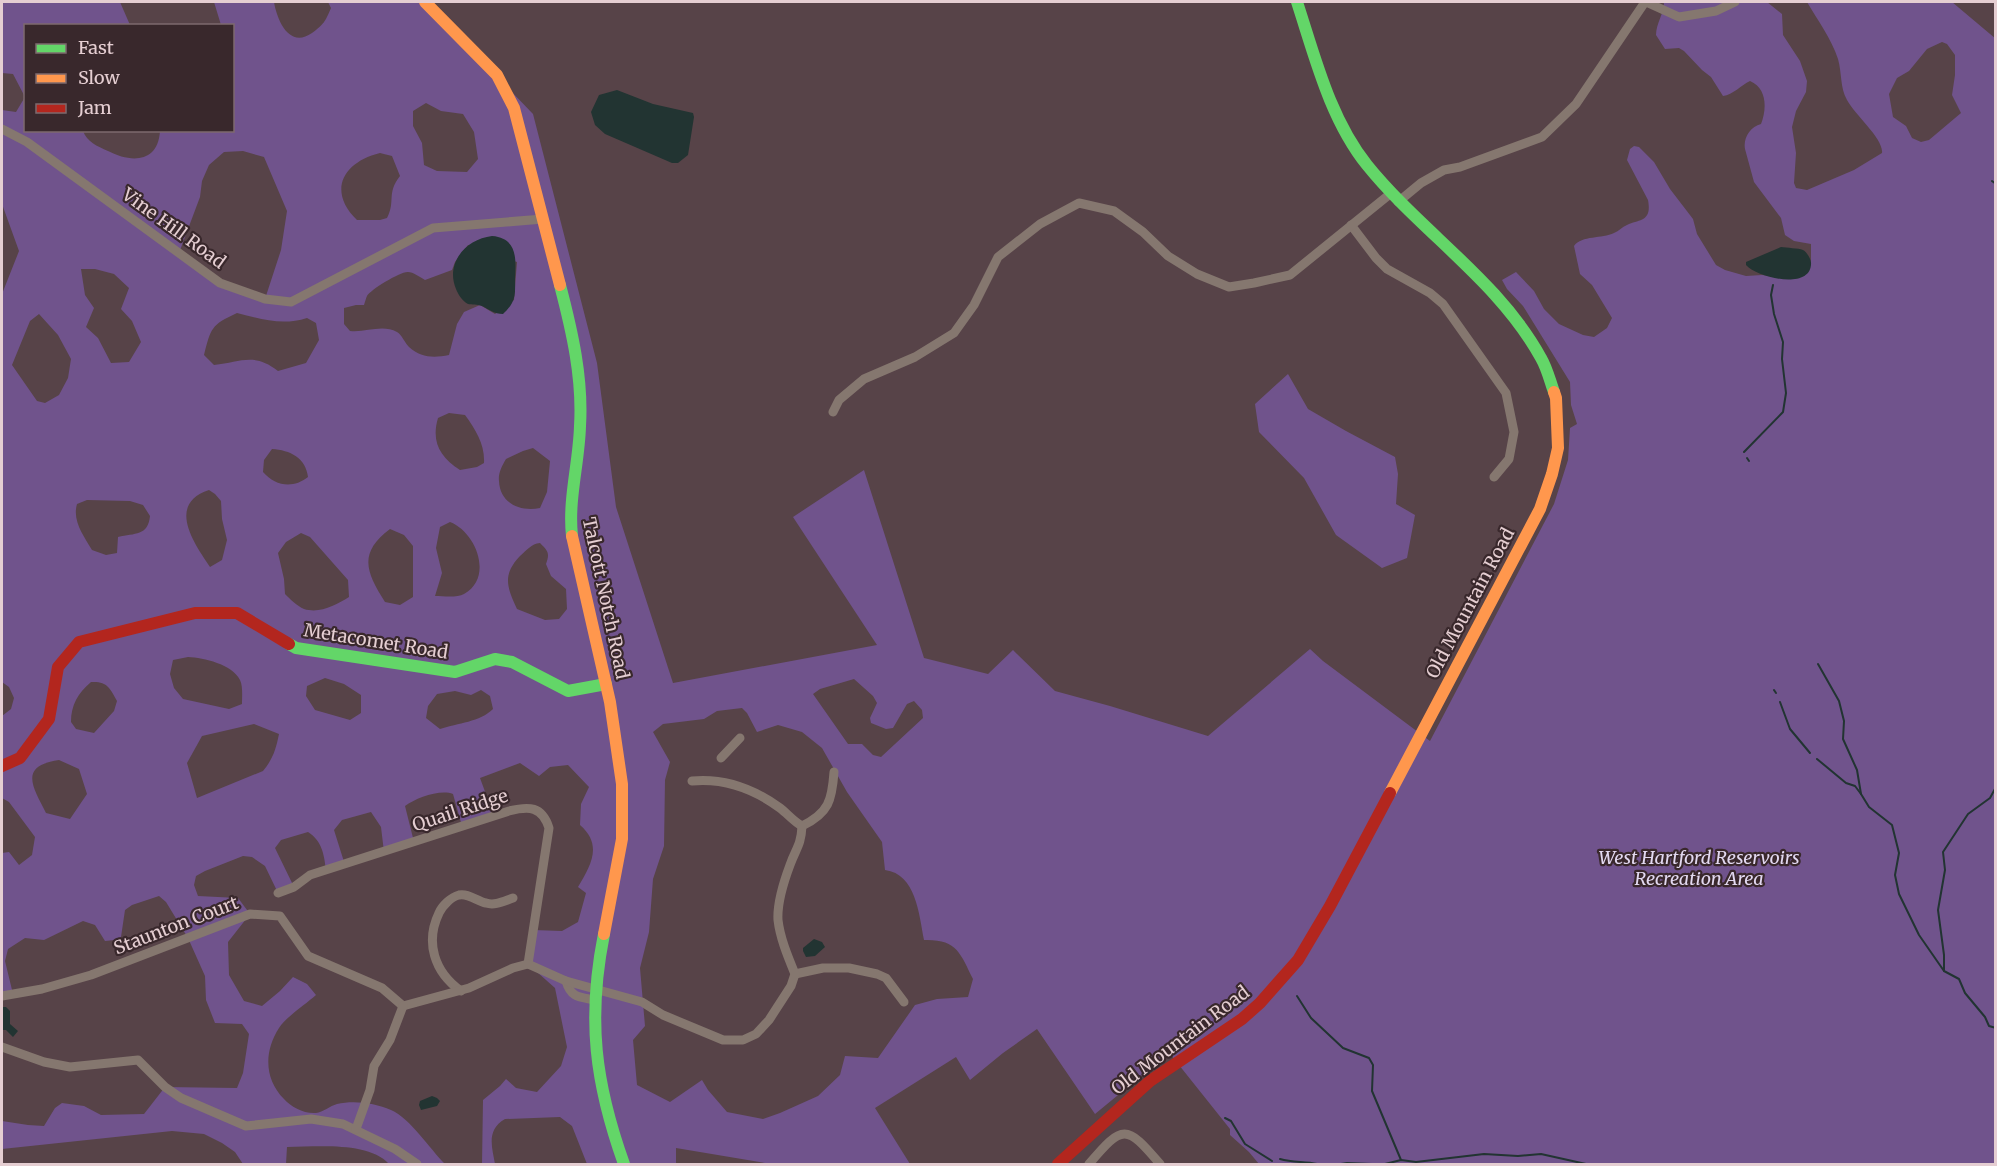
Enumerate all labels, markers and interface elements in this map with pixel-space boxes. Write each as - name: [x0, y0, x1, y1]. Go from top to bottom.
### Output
- legend: [24, 24, 234, 132]
- text: Fast: [78, 36, 114, 59]
- text: Slow: [78, 66, 121, 89]
- text: Jam: [77, 96, 112, 119]
- street label: Vine Hill Road: [117, 182, 230, 273]
- street label: Talcott Notch Road: [578, 515, 634, 681]
- street label: Old Mountain Road: [1421, 524, 1519, 682]
- street label: Metacomet Road: [302, 618, 450, 664]
- street label: Quail Ridge: [409, 784, 511, 836]
- park label: West Hartford Reservoirs Recreation Area: [1599, 846, 1800, 890]
- street label: Staunton Court: [110, 891, 242, 959]
- street label: Old Mountain Road: [1106, 980, 1254, 1099]

